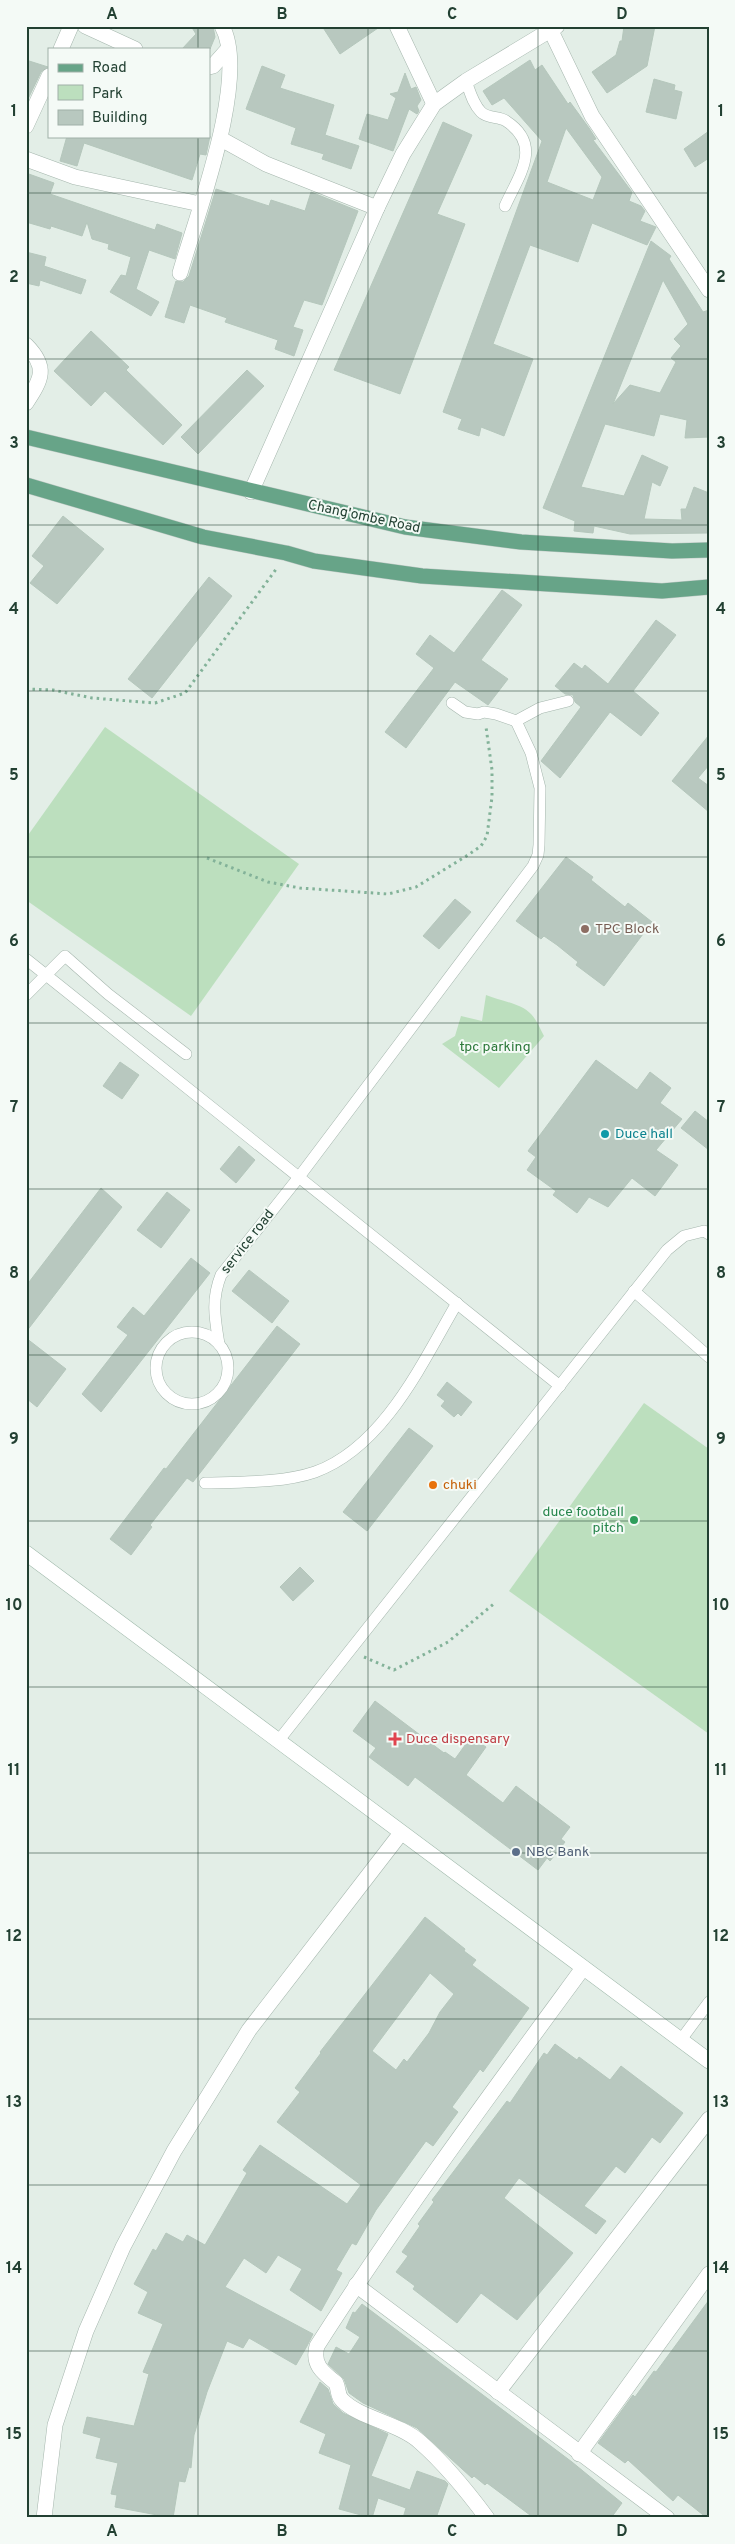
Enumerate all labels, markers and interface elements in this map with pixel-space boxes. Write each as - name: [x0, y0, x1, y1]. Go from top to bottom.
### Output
- text: A: [106, 5, 118, 25]
- text: B: [276, 5, 288, 25]
- text: C: [447, 5, 457, 25]
- text: D: [616, 5, 628, 25]
- legend: [48, 48, 210, 138]
- text: Road: [92, 59, 127, 78]
- text: Park: [92, 85, 123, 104]
- text: 1: [11, 102, 17, 122]
- text: 1: [718, 102, 724, 122]
- text: Building: [92, 109, 147, 128]
- text: 2: [9, 268, 19, 288]
- text: 2: [716, 268, 726, 288]
- text: 3: [9, 434, 19, 454]
- text: 3: [716, 434, 726, 454]
- street label: Chang'ombe Road: [306, 497, 422, 537]
- text: 4: [9, 600, 19, 620]
- text: 4: [716, 600, 726, 620]
- text: 5: [9, 766, 19, 786]
- text: 5: [716, 766, 726, 786]
- place label: TPC Block: [595, 921, 659, 938]
- marker: TPC Block: [579, 923, 591, 935]
- text: 6: [9, 932, 19, 952]
- text: 6: [716, 932, 726, 952]
- park label: tpc parking: [459, 1039, 531, 1056]
- text: 7: [10, 1098, 18, 1118]
- text: 7: [717, 1098, 725, 1118]
- place label: Duce hall: [615, 1126, 673, 1143]
- marker: Duce hall: [599, 1128, 611, 1140]
- street label: service road: [218, 1206, 278, 1278]
- text: 8: [9, 1264, 19, 1284]
- text: 8: [716, 1264, 726, 1284]
- text: 9: [9, 1430, 19, 1450]
- text: 9: [716, 1430, 726, 1450]
- place label: chuki: [443, 1477, 477, 1494]
- marker: chuki: [427, 1479, 439, 1491]
- place label: duce football pitch: [543, 1504, 624, 1537]
- marker: duce football pitch: [628, 1514, 640, 1526]
- text: 10: [6, 1596, 22, 1616]
- text: 10: [713, 1596, 729, 1616]
- place label: Duce dispensary: [406, 1731, 510, 1748]
- marker: Duce dispensary: [388, 1732, 402, 1746]
- text: 11: [8, 1761, 20, 1781]
- text: 11: [715, 1761, 727, 1781]
- place label: NBC Bank: [526, 1844, 589, 1861]
- marker: NBC Bank: [510, 1846, 522, 1858]
- text: 12: [6, 1927, 22, 1947]
- text: 12: [713, 1927, 729, 1947]
- text: 13: [6, 2093, 22, 2113]
- text: 13: [713, 2093, 729, 2113]
- text: 14: [6, 2259, 22, 2279]
- text: 14: [713, 2259, 729, 2279]
- text: 15: [6, 2425, 22, 2445]
- text: 15: [713, 2425, 729, 2445]
- text: A: [106, 2522, 118, 2542]
- text: B: [276, 2522, 288, 2542]
- text: C: [447, 2522, 457, 2542]
- text: D: [616, 2522, 628, 2542]

